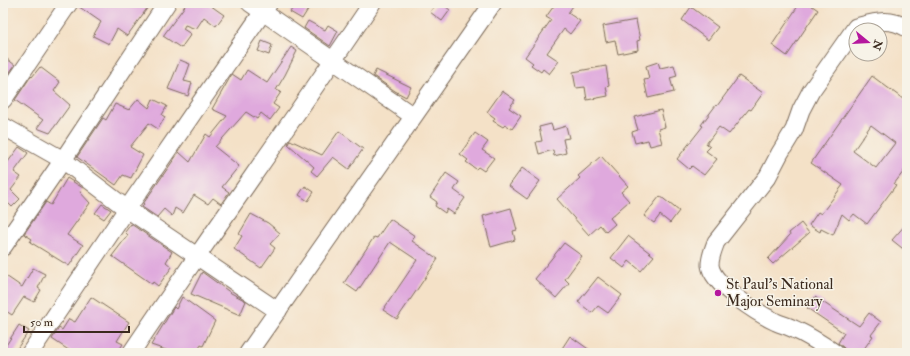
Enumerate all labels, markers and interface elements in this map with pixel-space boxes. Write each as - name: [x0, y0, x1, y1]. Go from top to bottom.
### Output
- north arrow: [848, 22, 888, 62]
- text: N: [869, 37, 885, 53]
- place label: St Paul's National Major Seminary: [726, 275, 834, 311]
- marker: St Paul's National Major Seminary: [713, 288, 723, 298]
- scale bar: [24, 308, 129, 334]
- text: 50 m: [30, 315, 54, 330]

